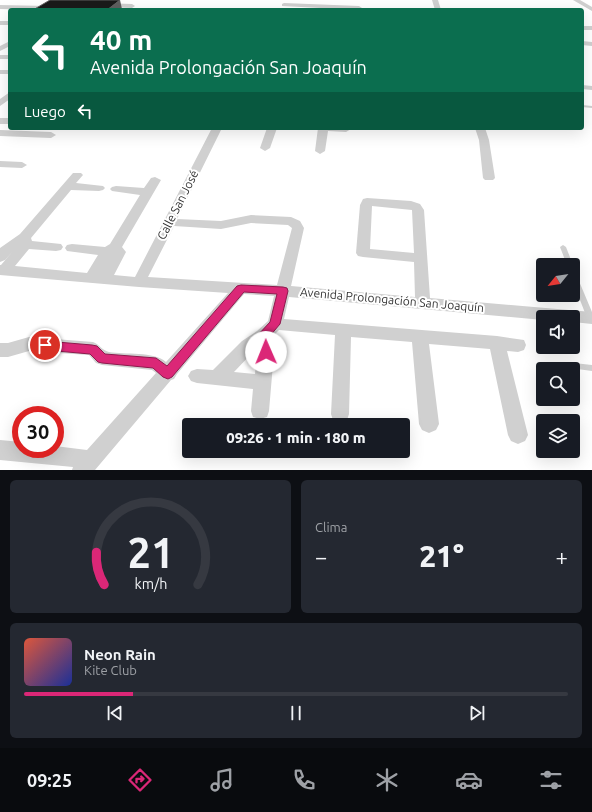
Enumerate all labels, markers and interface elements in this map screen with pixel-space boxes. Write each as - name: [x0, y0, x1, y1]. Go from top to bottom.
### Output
- icon: left: [24, 24, 76, 76]
- text: 40 m: [90, 24, 152, 55]
- text: Avenida Prolongación San Joaquín: [90, 57, 367, 77]
- icon: left: [74, 100, 96, 122]
- text: Luego: [24, 103, 66, 120]
- street label: Calle San José: [155, 168, 201, 242]
- north arrow: [536, 258, 580, 302]
- map controls: [536, 258, 580, 458]
- street label: Avenida Prolongación San Joaquín: [300, 285, 485, 314]
- button: sound: [536, 310, 580, 354]
- pin: [28, 328, 62, 362]
- position arrow: [245, 331, 287, 373]
- icon: arrive: [34, 334, 56, 356]
- button: search: [536, 362, 580, 406]
- speed limit sign: 30: [12, 406, 64, 458]
- button: layers: [536, 414, 580, 458]
- text: 09:26 · 1 min · 180 m: [226, 429, 366, 446]
- text: Clima: [315, 520, 347, 534]
- text: 21: [127, 528, 174, 575]
- text: 21°: [419, 539, 464, 573]
- text: −: [315, 544, 327, 569]
- text: +: [556, 544, 568, 569]
- text: km/h: [134, 575, 167, 591]
- text: Neon Rain: [84, 646, 156, 663]
- text: Kite Club: [84, 663, 137, 677]
- icon: previous: [104, 702, 126, 724]
- icon: pause: [285, 702, 307, 724]
- icon: next: [466, 702, 488, 724]
- icon: directions: [126, 766, 154, 794]
- icon: music: [208, 766, 236, 794]
- icon: phone: [290, 766, 318, 794]
- icon: climate: [373, 766, 401, 794]
- icon: car: [455, 766, 483, 794]
- icon: filters: [537, 766, 565, 794]
- text: 09:25: [27, 770, 72, 790]

